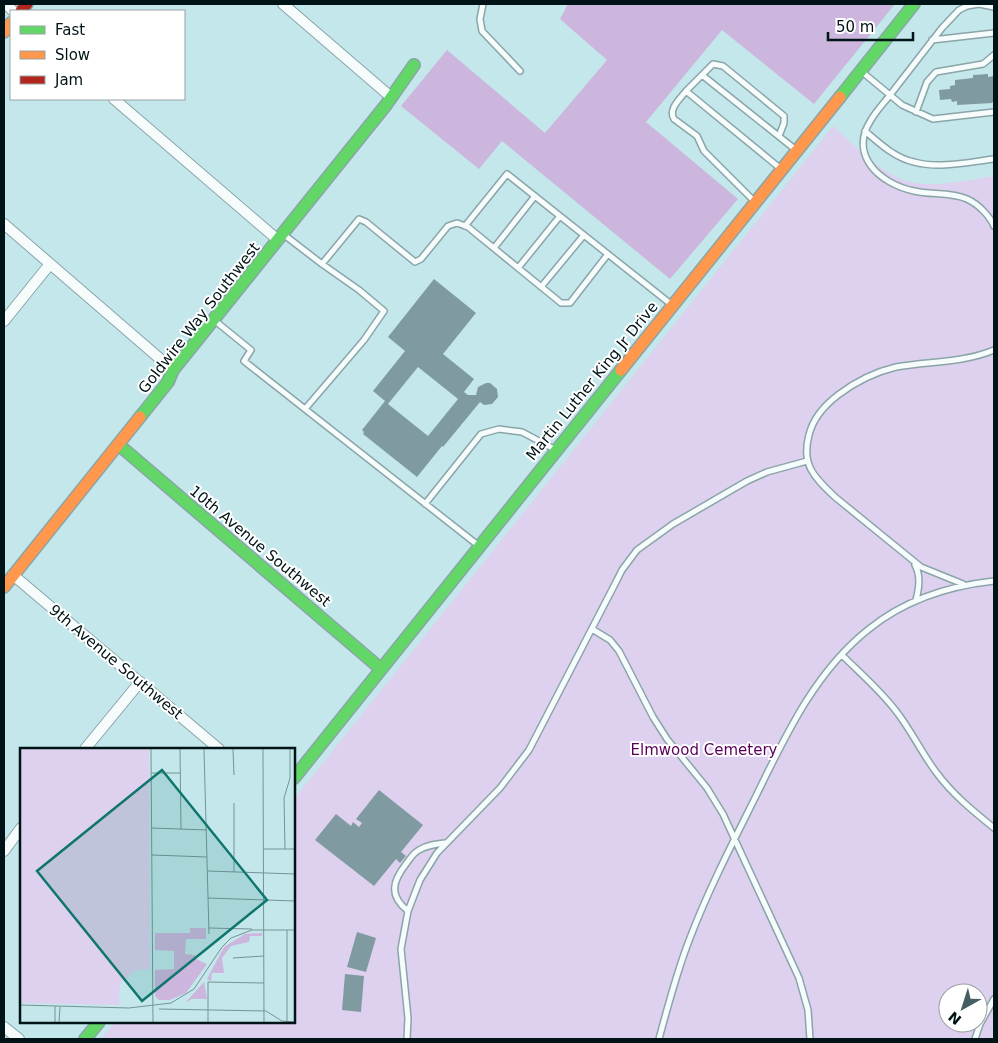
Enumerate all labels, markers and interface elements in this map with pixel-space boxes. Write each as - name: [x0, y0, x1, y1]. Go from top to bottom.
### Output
- legend: [10, 10, 185, 100]
- scale bar: [828, 10, 913, 42]
- text: 50 m: [836, 18, 874, 36]
- text: Fast: [55, 21, 85, 39]
- text: Slow: [55, 46, 90, 64]
- text: Jam: [54, 71, 83, 89]
- street label: Goldwire Way Southwest: [135, 239, 263, 397]
- street label: Martin Luther King Jr Drive: [522, 298, 662, 464]
- street label: 10th Avenue Southwest: [186, 482, 334, 610]
- street label: 9th Avenue Southwest: [45, 601, 187, 723]
- park label: Elmwood Cemetery: [631, 741, 778, 759]
- inset map: [20, 748, 295, 1023]
- north arrow: [938, 983, 988, 1033]
- text: N: [945, 1008, 964, 1028]

